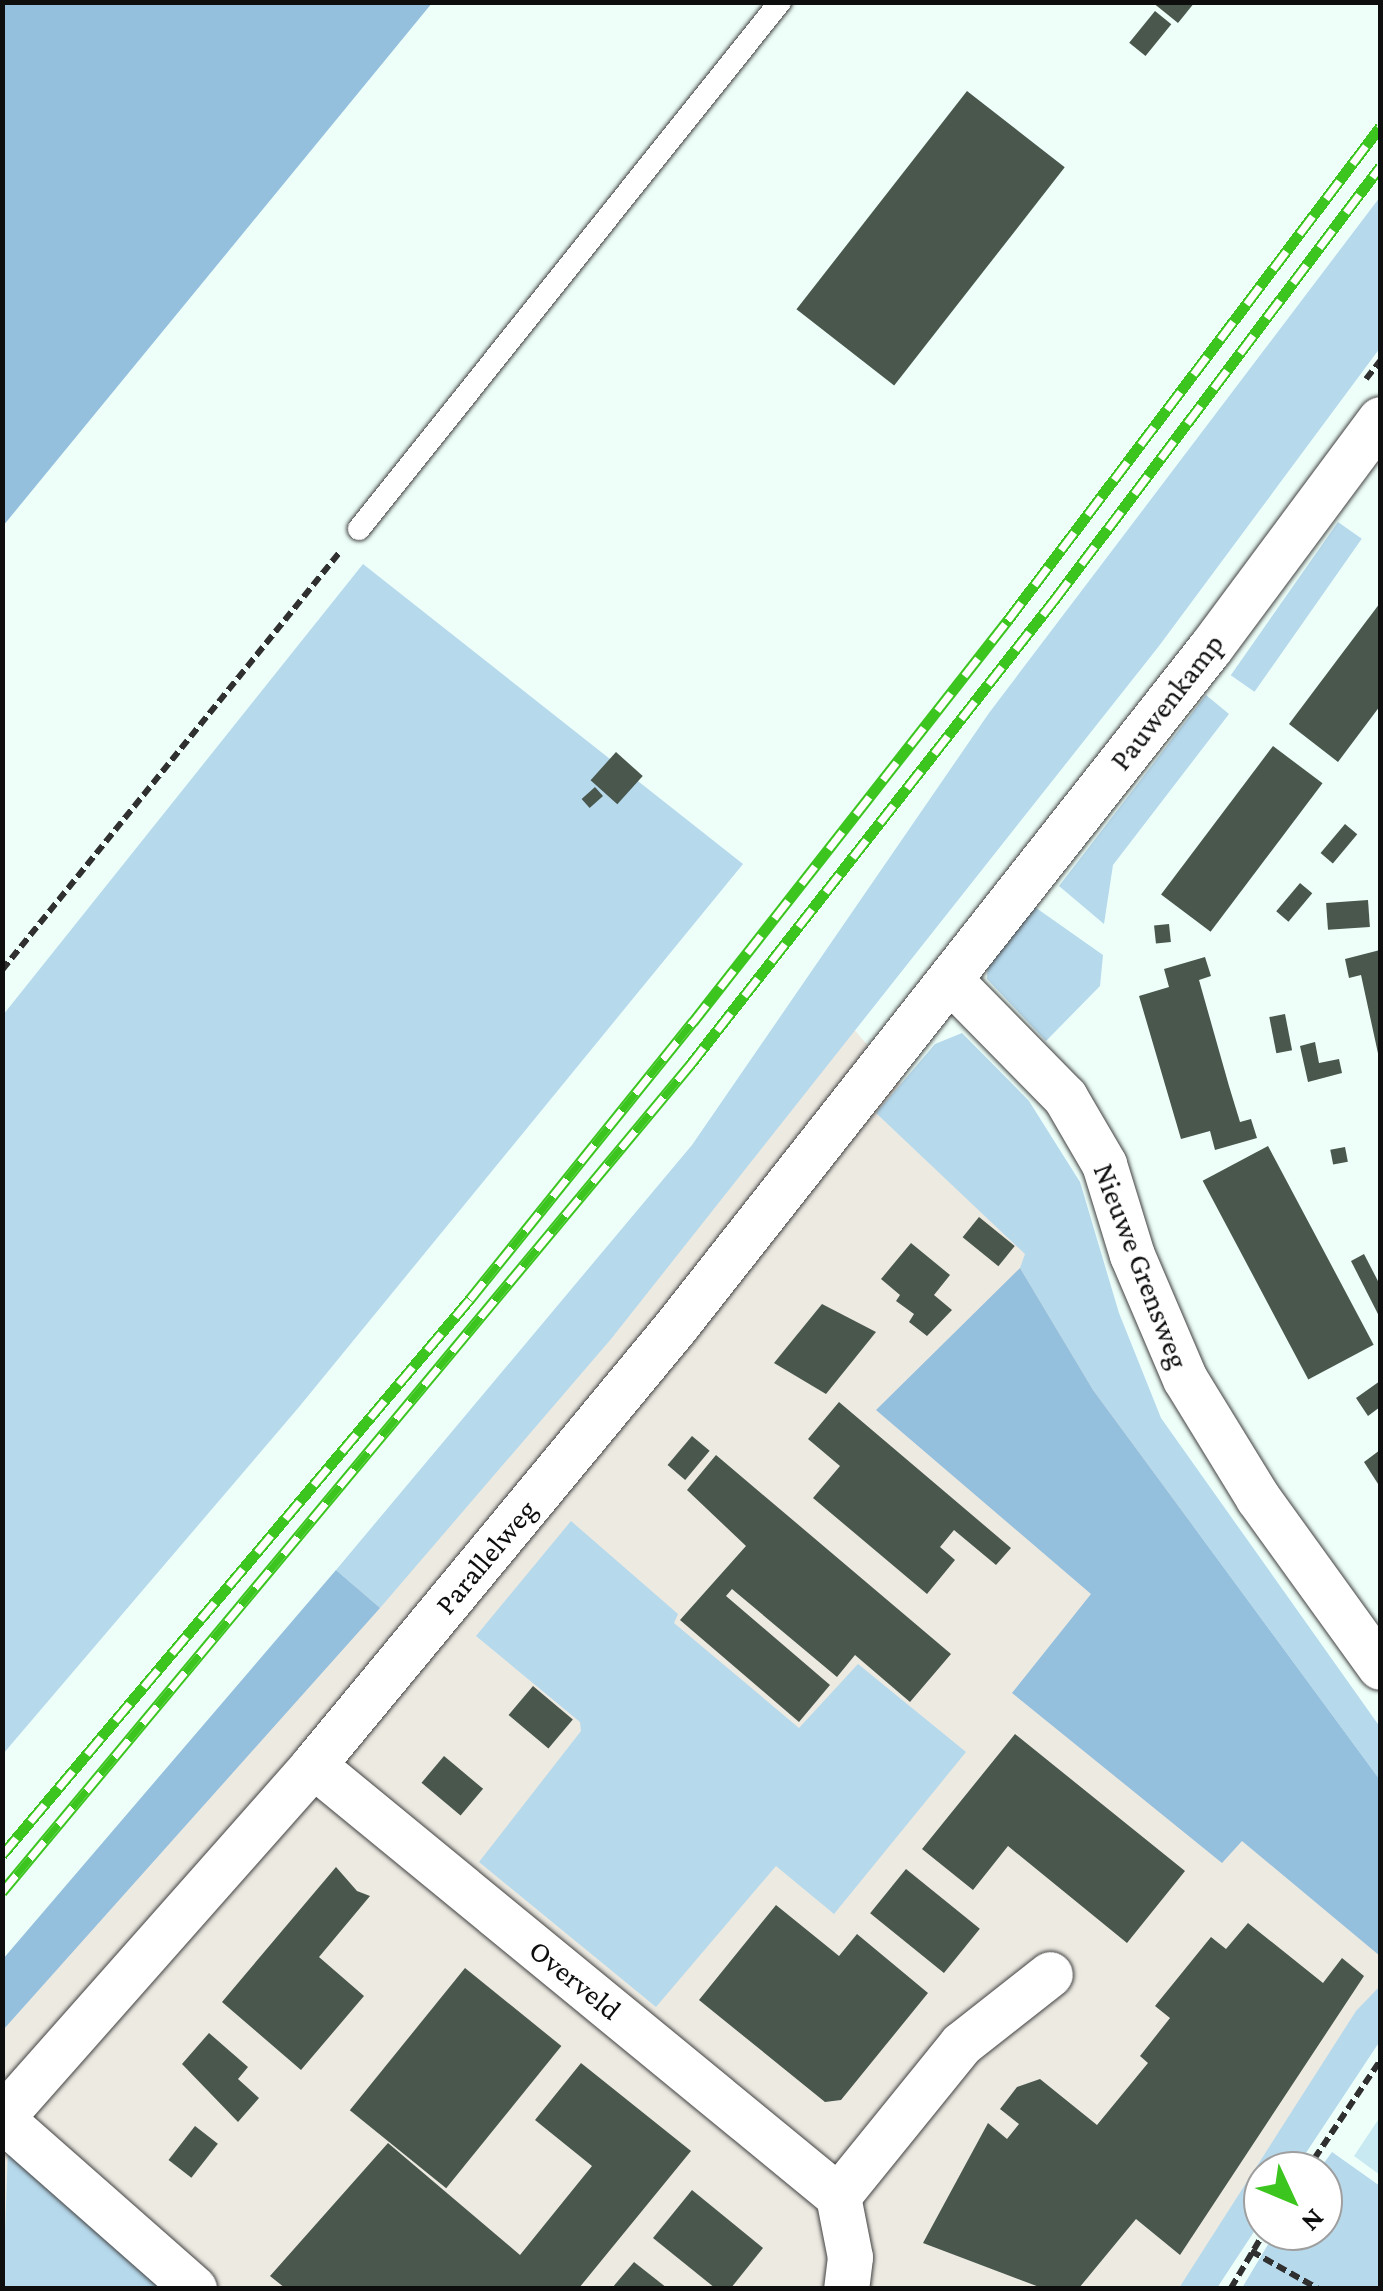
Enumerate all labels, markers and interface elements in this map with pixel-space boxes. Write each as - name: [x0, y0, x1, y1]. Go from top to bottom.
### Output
- street label: Pauwenkamp: [1103, 627, 1231, 777]
- street label: Nieuwe Grensweg: [1085, 1158, 1197, 1374]
- street label: Parallelweg: [428, 1492, 544, 1622]
- street label: Overveld: [522, 1932, 628, 2028]
- north arrow: [1243, 2151, 1343, 2251]
- text: N: [1296, 2203, 1331, 2238]

